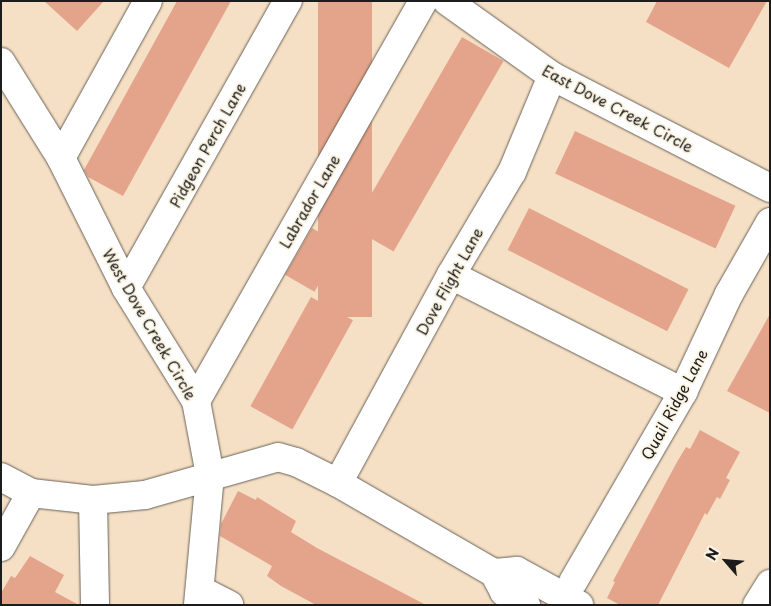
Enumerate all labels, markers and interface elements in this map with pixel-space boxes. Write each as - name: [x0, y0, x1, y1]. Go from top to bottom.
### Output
- street label: East Dove Creek Circle: [540, 61, 696, 155]
- street label: Pidgeon Perch Lane: [165, 79, 249, 211]
- street label: Labrador Lane: [275, 151, 343, 251]
- street label: Dove Flight Lane: [412, 224, 486, 338]
- street label: West Dove Creek Circle: [99, 245, 201, 403]
- street label: Quail Ridge Lane: [637, 345, 711, 463]
- north arrow: [701, 536, 751, 586]
- text: N: [700, 544, 724, 564]

